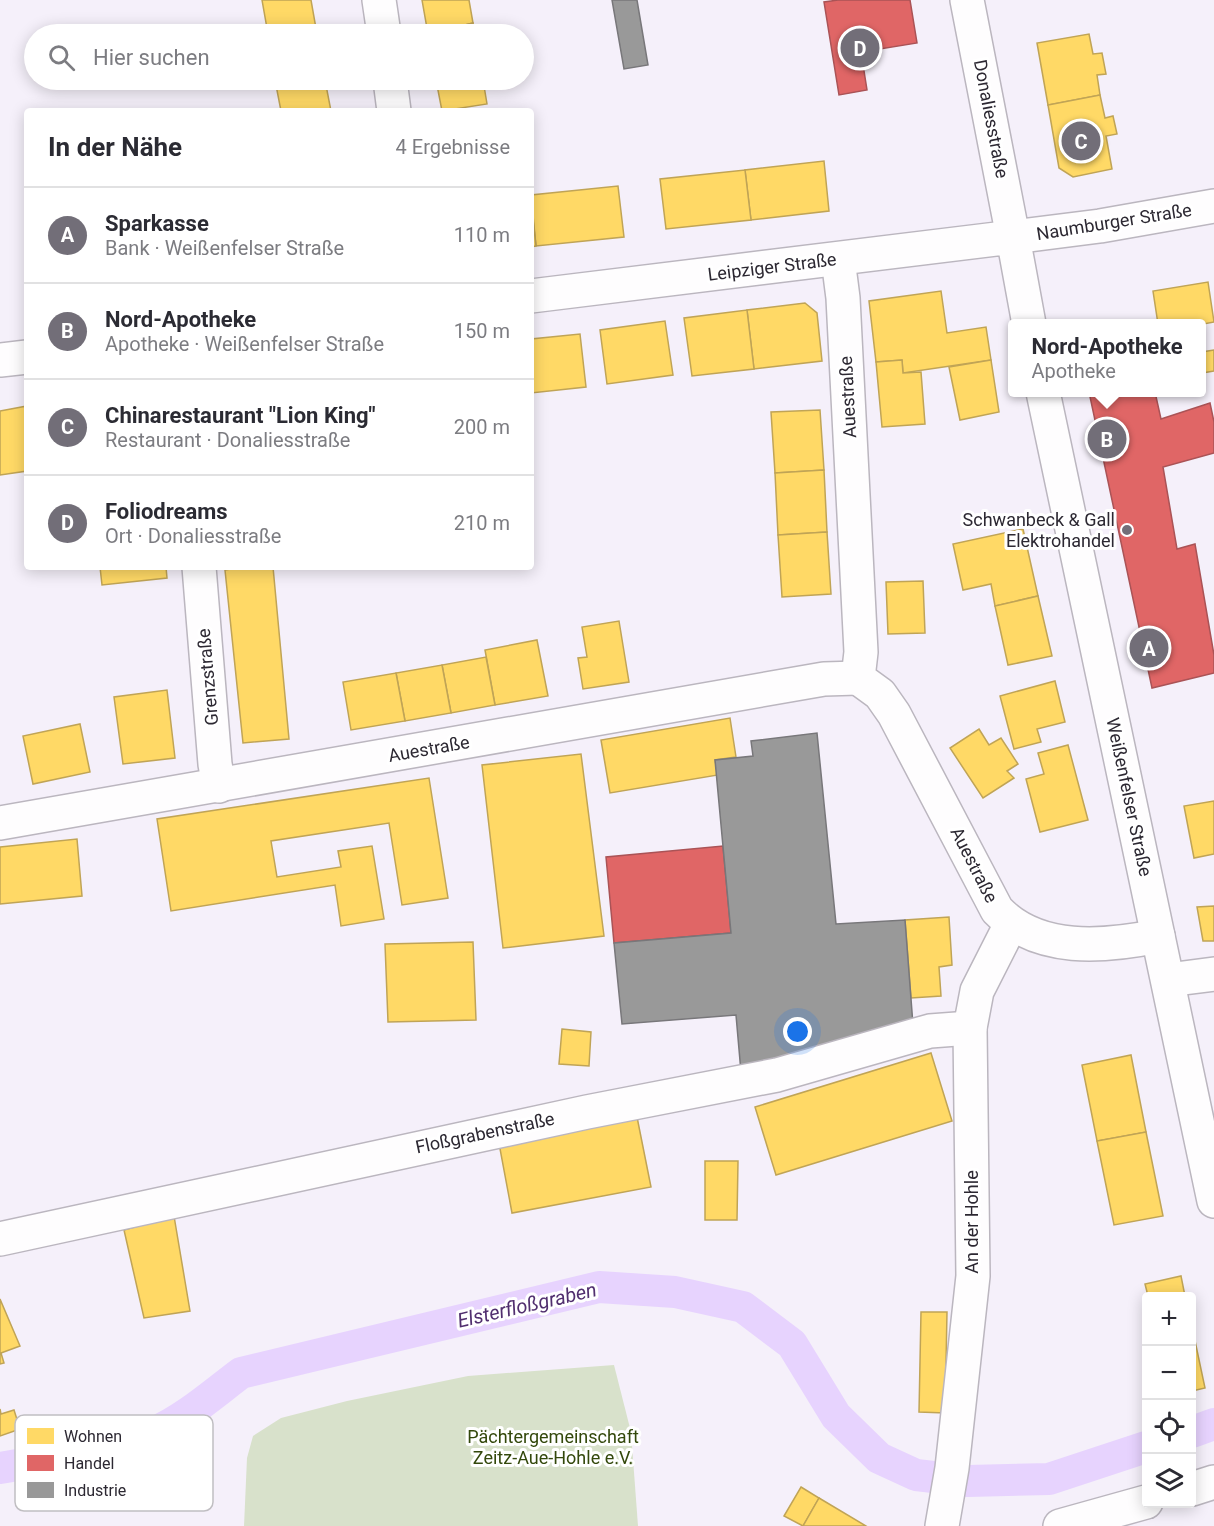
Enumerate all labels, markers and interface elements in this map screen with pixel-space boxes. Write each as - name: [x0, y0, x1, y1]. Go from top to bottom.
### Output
- search box: [24, 24, 534, 90]
- pin: D: [840, 26, 880, 70]
- icon: search: [45, 41, 78, 74]
- text: Hier suchen: [93, 45, 210, 70]
- street label: Donaliesstraße: [970, 58, 1013, 180]
- pin: C: [1062, 118, 1100, 164]
- text: In der Nähe: [48, 132, 182, 162]
- text: 4 Ergebnisse: [396, 135, 510, 159]
- street label: Naumburger Straße: [1035, 199, 1193, 244]
- text: Sparkasse: [105, 211, 209, 236]
- text: A: [61, 223, 74, 247]
- text: 110 m: [454, 223, 510, 247]
- text: Bank · Weißenfelser Straße: [105, 236, 344, 260]
- street label: Leipziger Straße: [706, 248, 837, 285]
- text: Nord-Apotheke: [105, 307, 256, 332]
- text: B: [61, 319, 74, 343]
- text: 150 m: [454, 319, 510, 343]
- popup: [1008, 319, 1206, 397]
- text: Apotheke · Weißenfelser Straße: [105, 332, 384, 356]
- text: Nord-Apotheke: [1031, 334, 1183, 359]
- street label: Auestraße: [835, 355, 860, 439]
- text: Apotheke: [1031, 359, 1116, 383]
- text: Chinarestaurant "Lion King": [105, 403, 376, 428]
- text: C: [61, 415, 74, 439]
- text: 200 m: [454, 415, 510, 439]
- pin: B: [1088, 416, 1126, 462]
- text: Restaurant · Donaliesstraße: [105, 428, 350, 452]
- text: Foliodreams: [105, 499, 228, 524]
- place label: Schwanbeck & Gall Elektrohandel: [963, 509, 1115, 551]
- text: D: [61, 511, 74, 535]
- text: 210 m: [454, 511, 510, 535]
- marker: Schwanbeck & Gall Elektrohandel: [1120, 523, 1134, 537]
- text: Ort · Donaliesstraße: [105, 524, 281, 548]
- pin: A: [1130, 626, 1168, 670]
- street label: Grenzstraße: [193, 628, 222, 727]
- street label: Weißenfelser Straße: [1102, 716, 1157, 878]
- street label: Auestraße: [387, 731, 471, 766]
- street label: Auestraße: [946, 823, 1002, 906]
- your location: [783, 1017, 812, 1046]
- street label: Floßgrabenstraße: [414, 1108, 556, 1157]
- street label: An der Hohle: [961, 1170, 982, 1274]
- water label: Elsterfloßgraben: [455, 1277, 599, 1333]
- map controls: [1142, 1292, 1196, 1508]
- button: +: [1142, 1292, 1196, 1346]
- button: −: [1142, 1346, 1196, 1400]
- button: locate: [1142, 1400, 1196, 1454]
- legend: [15, 1415, 213, 1511]
- park label: Pächtergemeinschaft Zeitz-Aue-Hohle e.V.: [467, 1426, 639, 1468]
- text: Wohnen: [64, 1427, 122, 1446]
- text: Handel: [64, 1454, 114, 1473]
- button: layers: [1142, 1454, 1196, 1508]
- text: Industrie: [64, 1481, 126, 1500]

